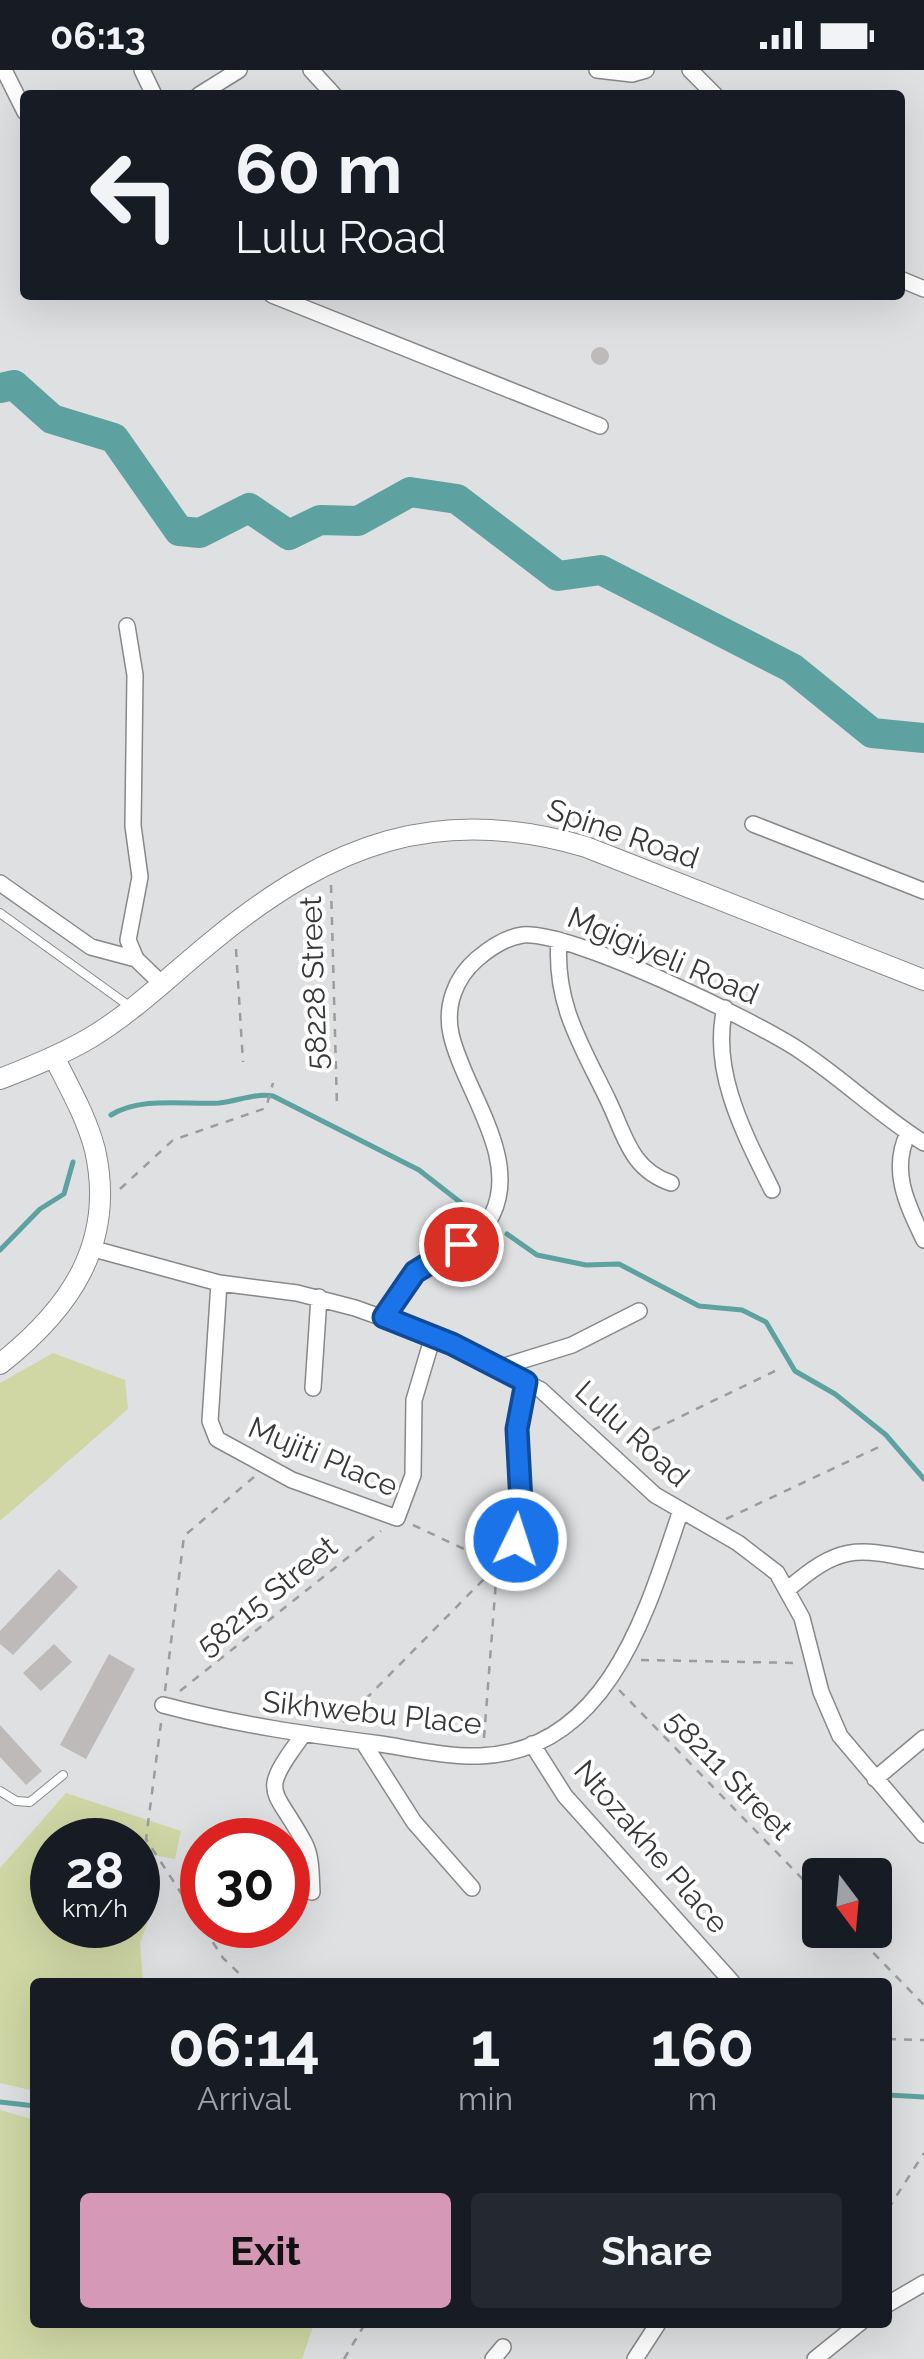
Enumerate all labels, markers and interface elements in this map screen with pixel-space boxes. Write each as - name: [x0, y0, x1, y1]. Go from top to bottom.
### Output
- text: 06:13: [50, 13, 146, 58]
- text: 60 m: [235, 127, 402, 209]
- icon: left: [70, 130, 200, 260]
- text: Lulu Road: [235, 211, 446, 264]
- street label: Spine Road: [543, 791, 704, 876]
- street label: 58228 Street: [293, 895, 334, 1071]
- street label: Mgigiyeli Road: [563, 900, 764, 1011]
- pin: [419, 1202, 504, 1287]
- icon: arrive: [434, 1217, 489, 1272]
- street label: Lulu Road: [568, 1373, 696, 1494]
- street label: Mujiti Place: [243, 1409, 403, 1504]
- position arrow: [464, 1488, 568, 1592]
- street label: 58215 Street: [190, 1529, 344, 1663]
- street label: Sikhwebu Place: [261, 1684, 483, 1741]
- street label: 58211 Street: [659, 1703, 800, 1847]
- street label: Ntozakhe Place: [567, 1753, 736, 1940]
- speed limit sign: 30: [180, 1818, 310, 1948]
- text: 28: [66, 1841, 124, 1900]
- north arrow: [802, 1858, 892, 1948]
- map controls: [802, 1858, 892, 1948]
- text: km/h: [62, 1893, 128, 1923]
- text: 06:14: [168, 2010, 320, 2080]
- text: 1: [471, 2010, 500, 2080]
- text: 160: [651, 2010, 754, 2080]
- text: Arrival: [197, 2080, 291, 2117]
- text: min: [458, 2080, 513, 2117]
- text: m: [688, 2080, 717, 2117]
- button: Exit: [80, 2193, 451, 2308]
- button: Share: [471, 2193, 842, 2308]

